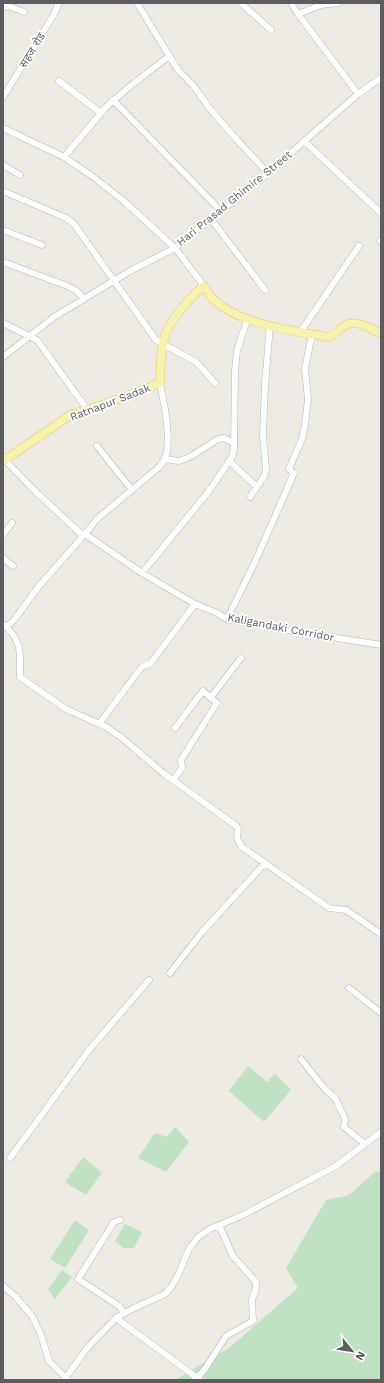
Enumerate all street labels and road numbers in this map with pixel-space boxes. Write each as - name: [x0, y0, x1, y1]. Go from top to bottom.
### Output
- street label: सहज रोड: [17, 30, 48, 70]
- street label: Hari Prasad Ghimire Street: [174, 148, 295, 249]
- street label: Ratnapur Sadak: [68, 381, 152, 424]
- street label: Kaligandaki Corridor: [226, 611, 336, 644]

